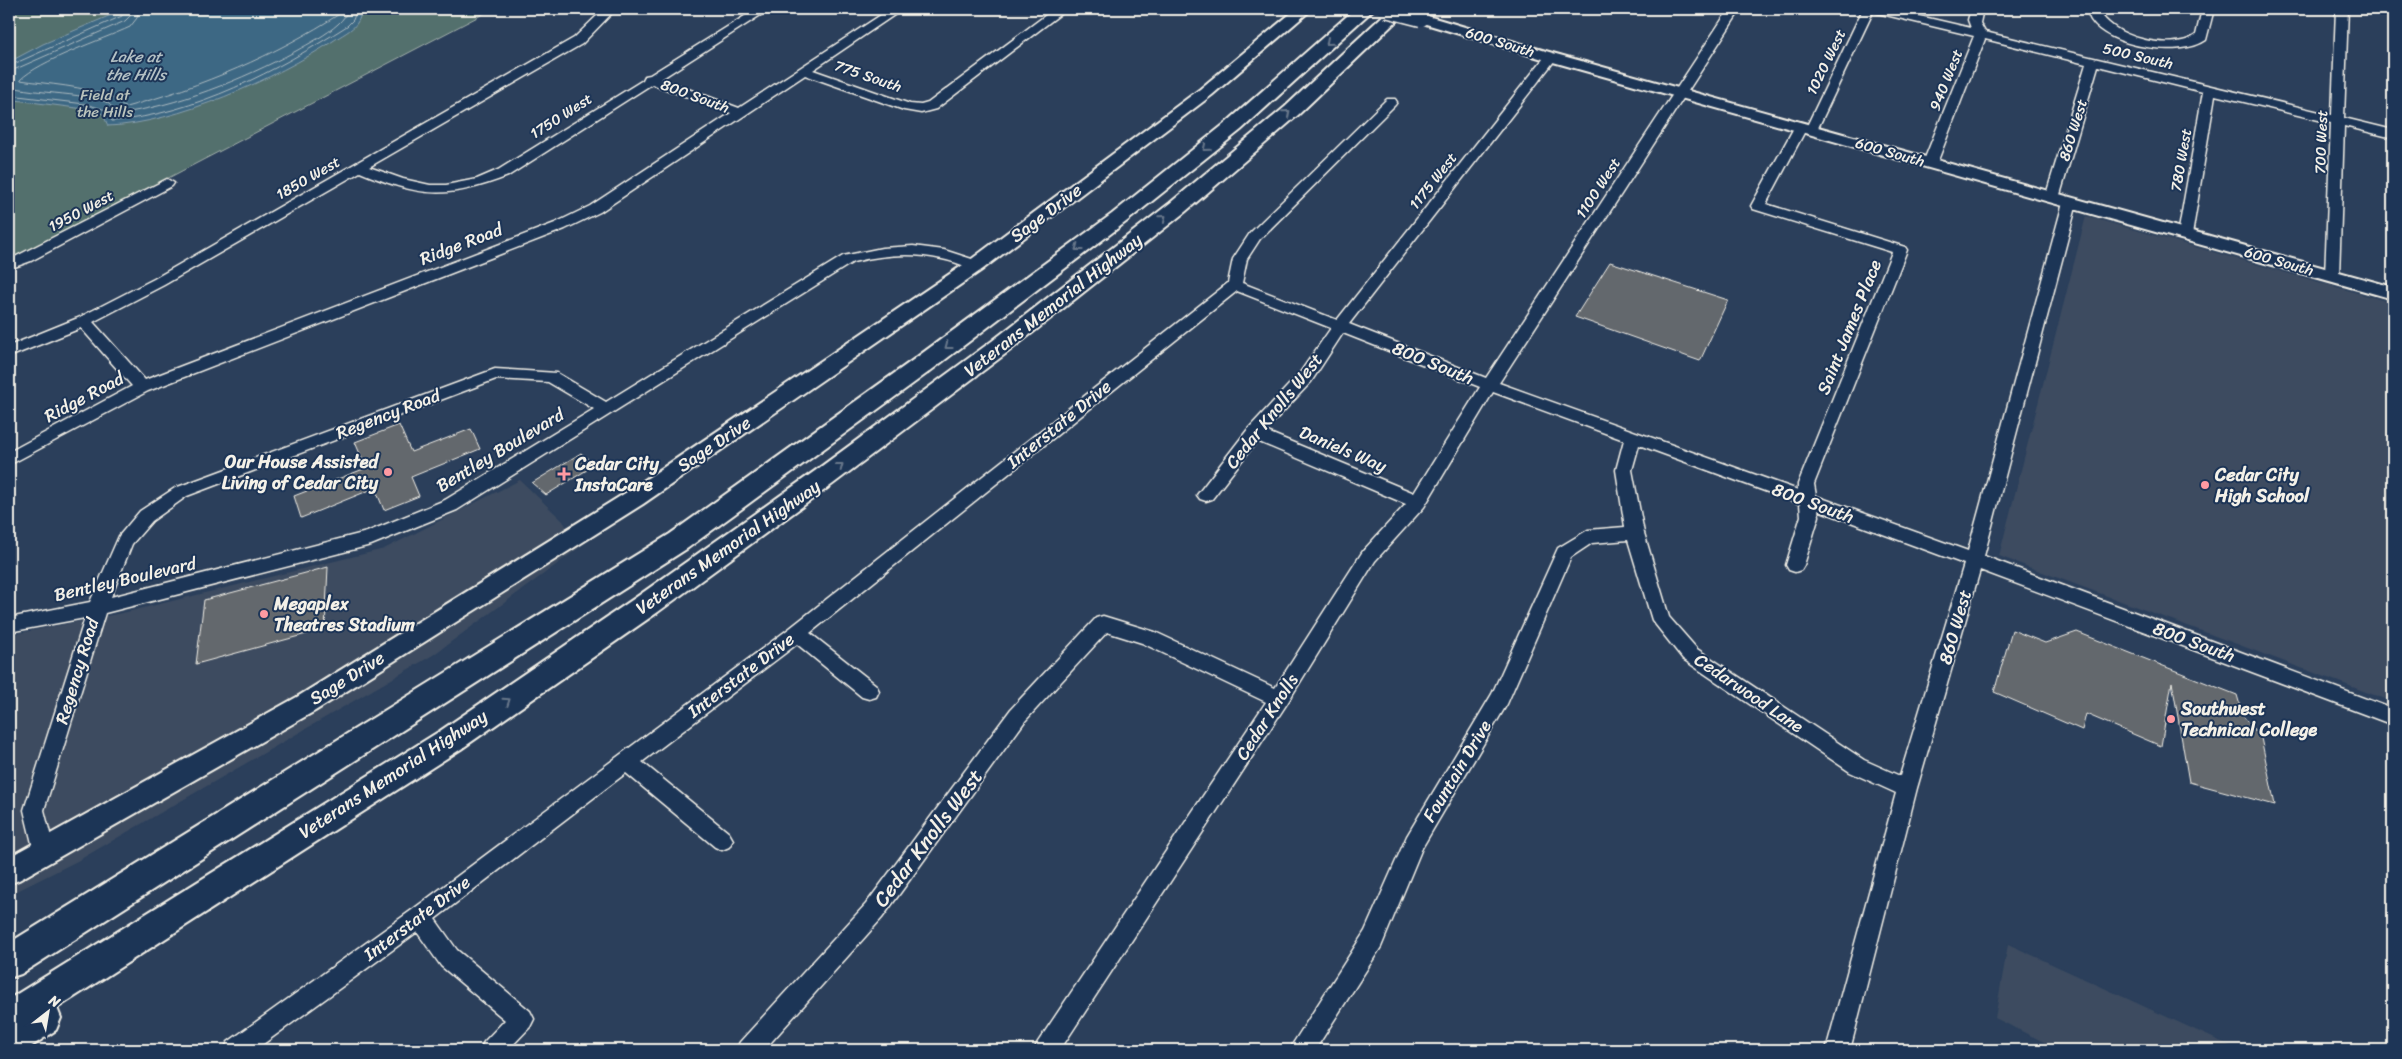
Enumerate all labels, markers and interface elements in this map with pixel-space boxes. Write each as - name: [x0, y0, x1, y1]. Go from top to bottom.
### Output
- street label: 600 South: [1462, 19, 1538, 65]
- street label: 1020 West: [1799, 24, 1853, 99]
- street label: 500 South: [2100, 35, 2176, 77]
- one-way arrow: [1326, 37, 1335, 46]
- water label: Lake at the Hills: [106, 42, 168, 89]
- street label: 940 West: [1922, 45, 1970, 115]
- street label: 775 South: [831, 52, 905, 100]
- street label: 800 South: [657, 72, 733, 120]
- park label: Field at the Hills: [77, 82, 133, 125]
- street label: 1750 West: [524, 86, 598, 146]
- street label: 860 West: [2051, 95, 2095, 164]
- one-way arrow: [1281, 109, 1290, 118]
- street label: 700 West: [2307, 109, 2335, 175]
- street label: 780 West: [2163, 126, 2199, 194]
- street label: 600 South: [1852, 130, 1928, 174]
- one-way arrow: [1203, 143, 1212, 151]
- street label: 1175 West: [1402, 146, 1464, 215]
- street label: 1850 West: [271, 149, 346, 207]
- street label: 1100 West: [1568, 152, 1628, 224]
- street label: Sage Drive: [1003, 175, 1089, 251]
- street label: 1950 West: [44, 183, 119, 239]
- street label: Ridge Road: [415, 213, 509, 274]
- one-way arrow: [1158, 215, 1167, 224]
- street label: Veterans Memorial Highway: [956, 224, 1150, 385]
- street label: 600 South: [2241, 239, 2317, 283]
- one-way arrow: [1075, 243, 1084, 251]
- street label: Saint James Place: [1807, 254, 1891, 399]
- street label: 800 South: [1387, 332, 1479, 394]
- one-way arrow: [944, 340, 954, 349]
- street label: Cedar Knolls West: [1217, 346, 1331, 476]
- street label: Ridge Road: [38, 362, 131, 431]
- street label: Interstate Drive: [998, 371, 1119, 477]
- street label: Regency Road: [331, 379, 446, 449]
- street label: Bentley Boulevard: [430, 398, 572, 501]
- street label: Sage Drive: [670, 407, 758, 481]
- street label: Daniels Way: [1294, 416, 1392, 482]
- place label: Our House Assisted Living of Cedar City: [222, 446, 379, 499]
- place label: Cedar City InstaCare: [574, 448, 660, 501]
- place label: Cedar City High School: [2214, 459, 2310, 512]
- one-way arrow: [834, 464, 843, 472]
- marker: Our House Assisted Living of Cedar City: [382, 466, 394, 478]
- marker: Cedar City InstaCare: [557, 467, 571, 481]
- street label: Veterans Memorial Highway: [629, 470, 828, 623]
- street label: 800 South: [1767, 473, 1859, 533]
- marker: Cedar City High School: [2199, 479, 2211, 491]
- street label: Bentley Boulevard: [51, 547, 201, 611]
- street label: 860 West: [1929, 586, 1981, 668]
- place label: Megaplex Theatres Stadium: [273, 588, 415, 641]
- marker: Megaplex Theatres Stadium: [258, 608, 270, 620]
- street label: Regency Road: [46, 612, 109, 728]
- street label: 800 South: [2148, 612, 2240, 672]
- street label: Interstate Drive: [680, 624, 802, 727]
- street label: Sage Drive: [303, 642, 391, 714]
- street label: Cedarwood Lane: [1687, 644, 1811, 742]
- street label: Cedar Knolls: [1227, 667, 1308, 767]
- place label: Southwest Technical College: [2180, 693, 2318, 746]
- one-way arrow: [501, 698, 511, 707]
- street label: Veterans Memorial Highway: [292, 700, 494, 847]
- street label: Fountain Drive: [1414, 713, 1500, 828]
- marker: Southwest Technical College: [2165, 713, 2177, 725]
- street label: Cedar Knolls West: [863, 760, 993, 916]
- street label: Interstate Drive: [356, 867, 478, 970]
- north arrow: [22, 986, 72, 1036]
- text: N: [43, 988, 65, 1015]

